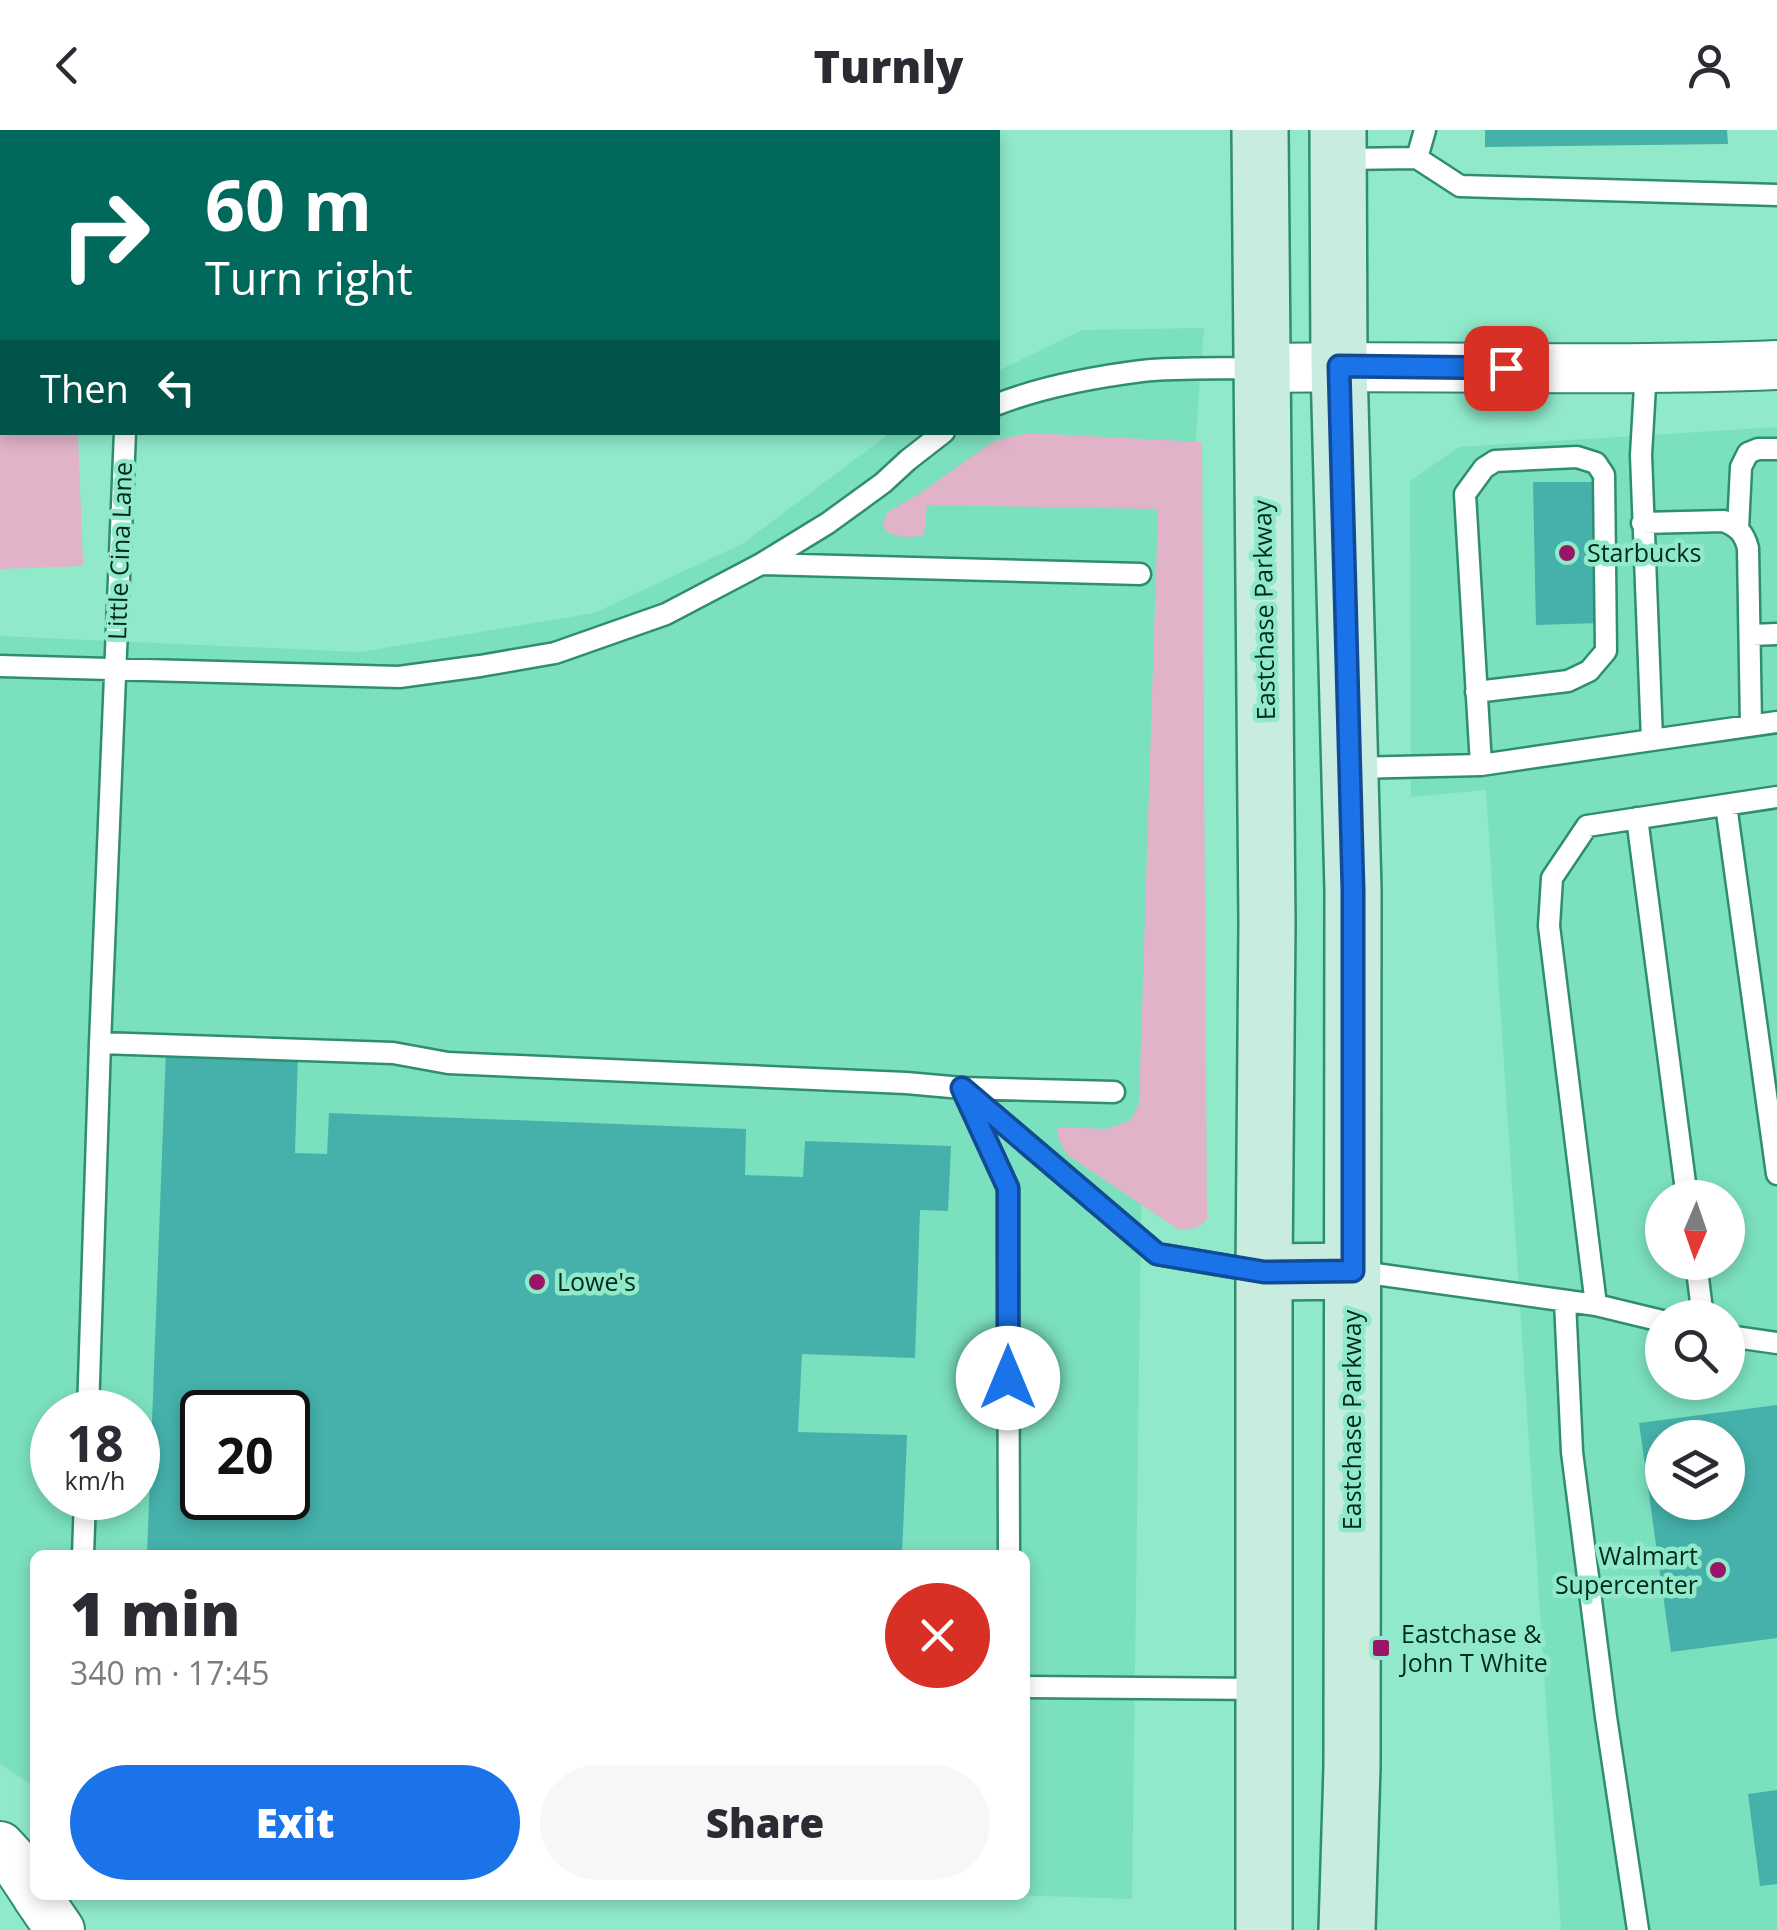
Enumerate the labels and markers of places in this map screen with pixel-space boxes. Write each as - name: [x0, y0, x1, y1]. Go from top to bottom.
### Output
- pin: [1464, 326, 1549, 411]
- place label: Starbucks: [1587, 535, 1701, 569]
- marker: Starbucks: [1556, 542, 1578, 564]
- place label: Lowe's: [557, 1264, 636, 1298]
- marker: Lowe's: [526, 1271, 548, 1293]
- place label: Walmart Supercenter: [1555, 1538, 1698, 1601]
- marker: Walmart Supercenter: [1707, 1559, 1729, 1581]
- place label: Eastchase & John T White: [1399, 1616, 1548, 1679]
- marker: Eastchase & John T White: [1370, 1637, 1392, 1659]

